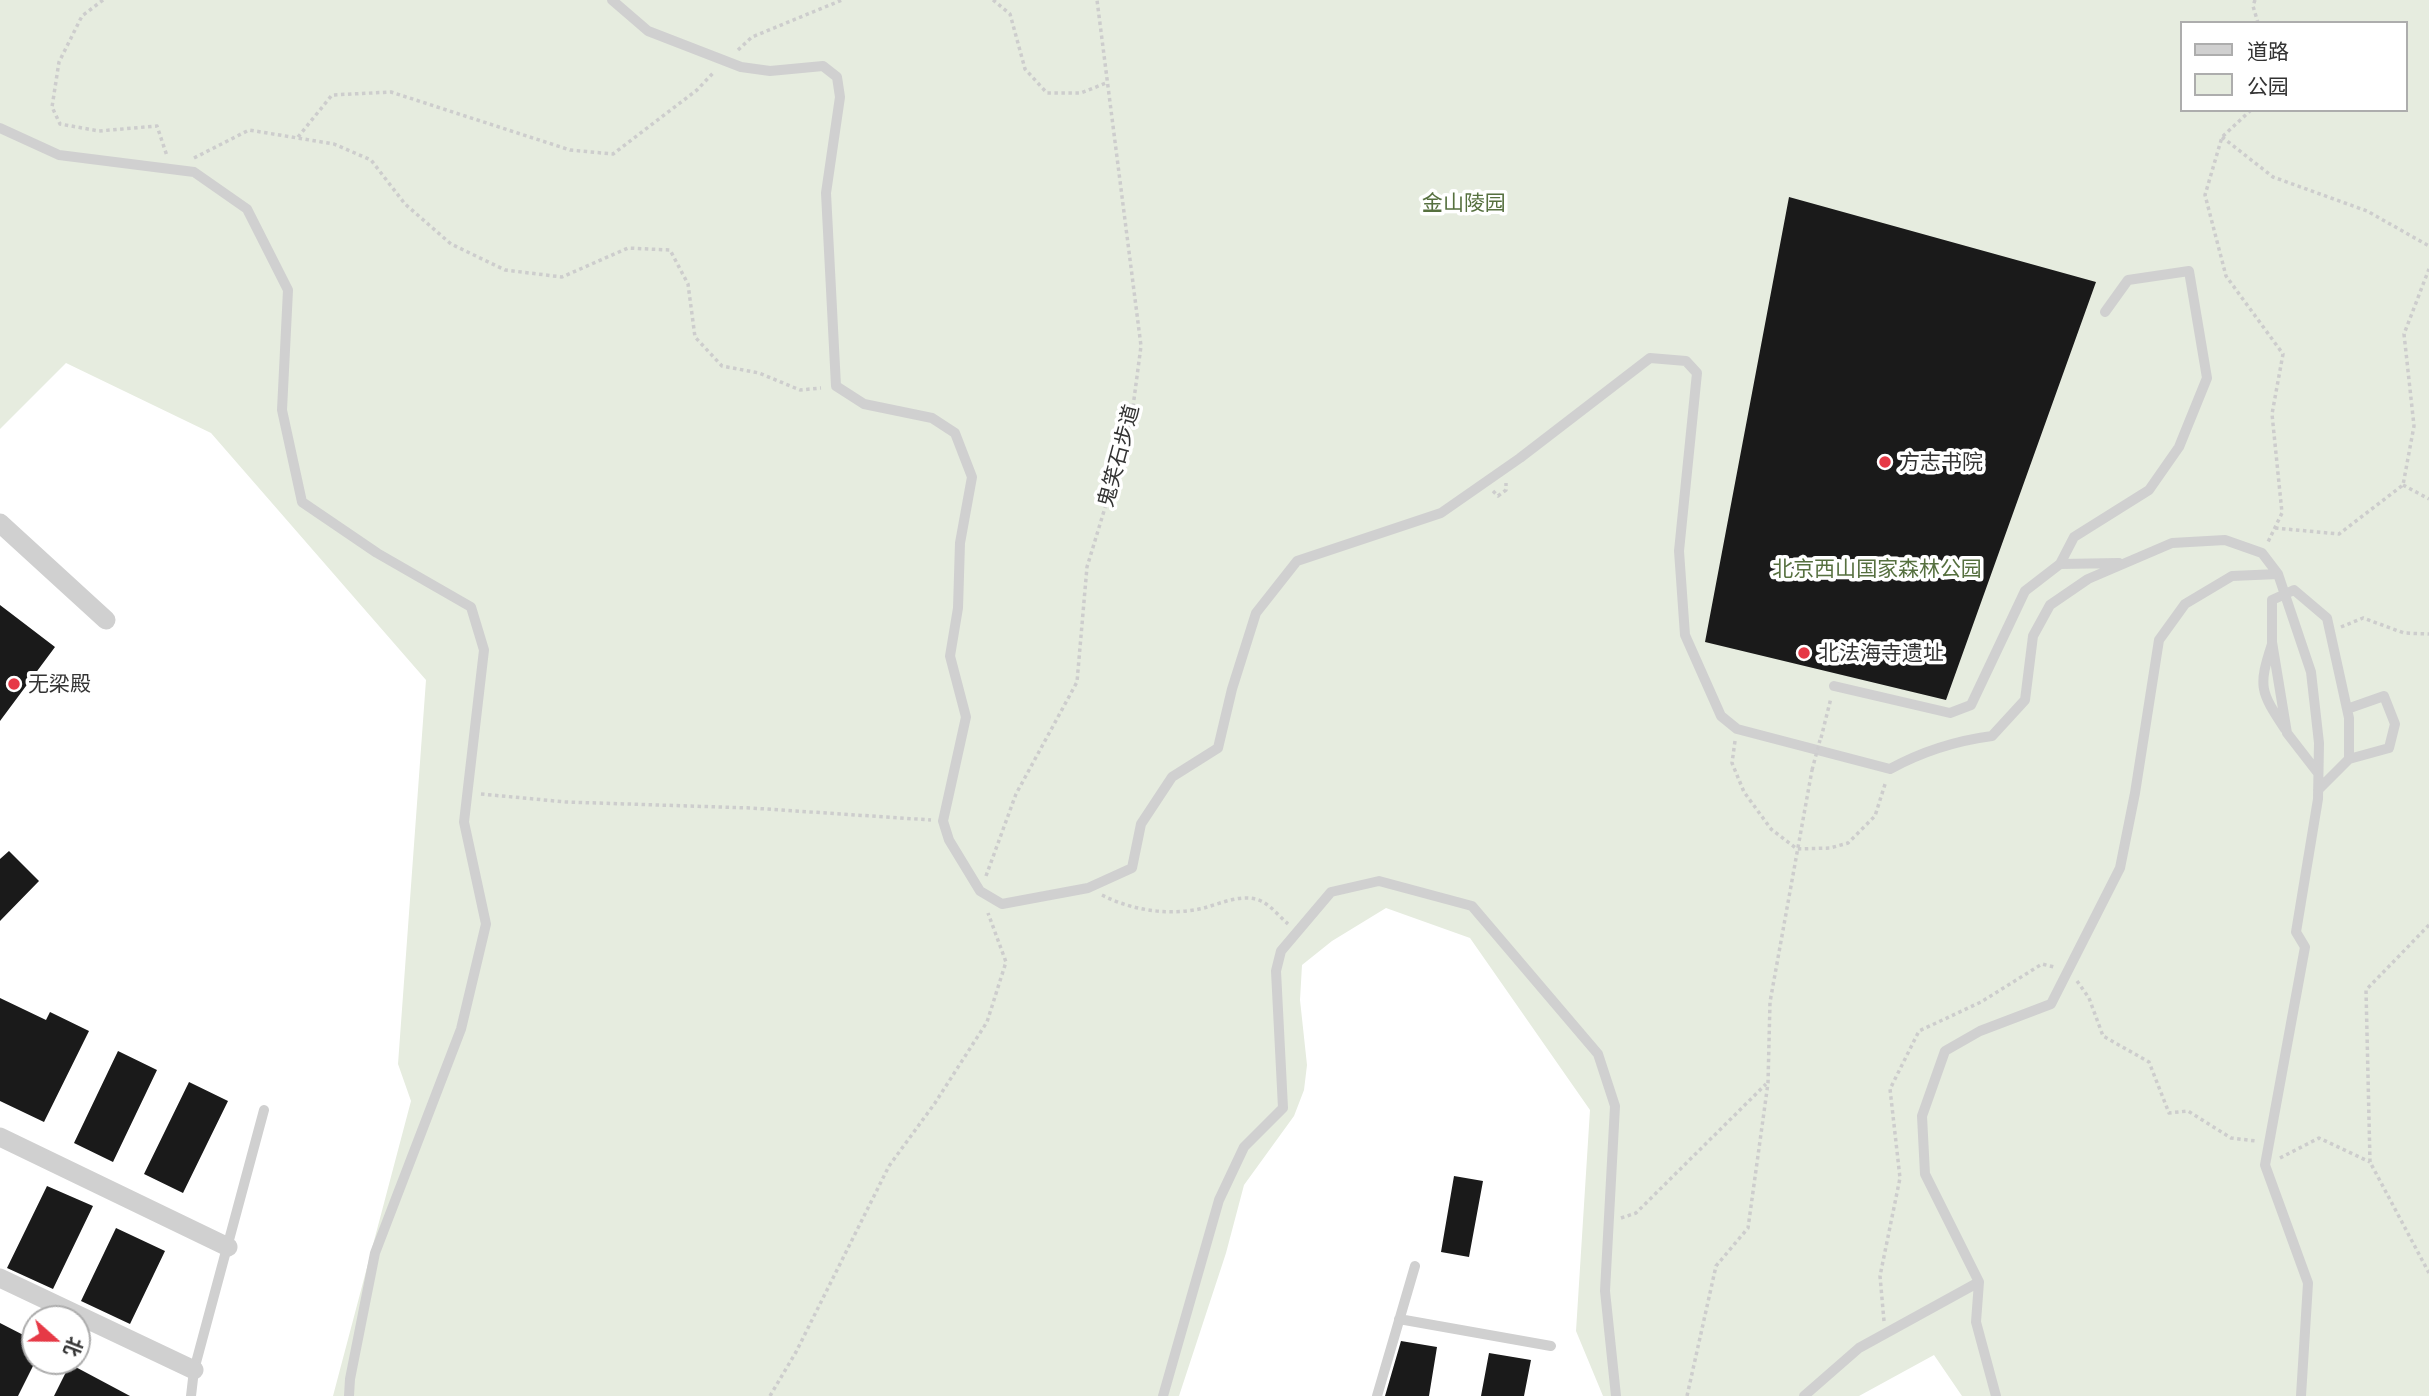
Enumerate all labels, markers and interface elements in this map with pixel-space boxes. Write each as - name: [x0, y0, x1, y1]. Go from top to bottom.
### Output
- legend: [2180, 21, 2408, 112]
- text: 道路: [2247, 38, 2289, 64]
- text: 公园: [2247, 73, 2289, 99]
- park label: 金山陵园: [1422, 190, 1506, 216]
- street label: 鬼笑石步道: [1093, 402, 1145, 510]
- place label: 方志书院: [1899, 449, 1983, 475]
- marker: 方志书院: [1877, 454, 1893, 470]
- park label: 北京西山国家森林公园: [1772, 556, 1982, 582]
- place label: 北法海寺遗址: [1818, 640, 1944, 666]
- marker: 北法海寺遗址: [1796, 645, 1812, 661]
- place label: 无梁殿: [28, 671, 91, 697]
- marker: 无梁殿: [6, 676, 22, 692]
- north arrow: [21, 1305, 91, 1375]
- text: 北: [60, 1334, 88, 1360]

